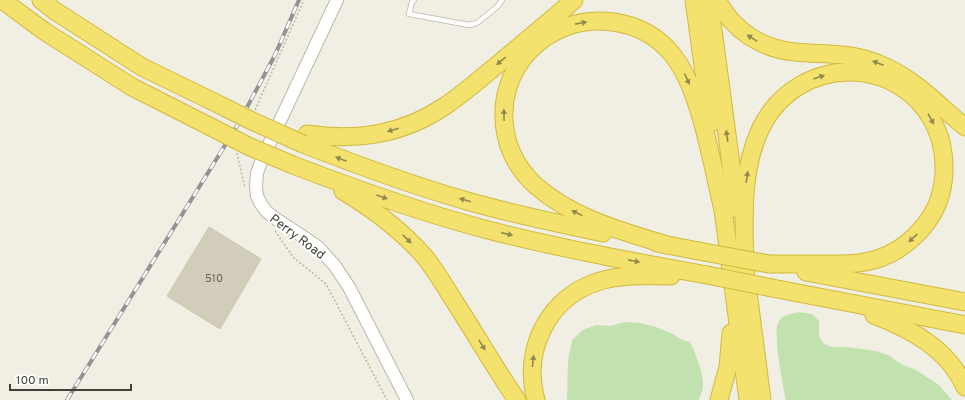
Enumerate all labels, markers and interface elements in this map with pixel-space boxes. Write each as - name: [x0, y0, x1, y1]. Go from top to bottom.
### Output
- one-way arrow: [575, 20, 587, 26]
- one-way arrow: [746, 34, 757, 42]
- one-way arrow: [496, 56, 507, 65]
- one-way arrow: [871, 60, 883, 66]
- one-way arrow: [684, 73, 690, 84]
- one-way arrow: [813, 74, 825, 80]
- one-way arrow: [501, 108, 507, 121]
- one-way arrow: [928, 113, 934, 125]
- one-way arrow: [387, 127, 399, 133]
- one-way arrow: [724, 130, 730, 142]
- one-way arrow: [335, 156, 347, 162]
- one-way arrow: [744, 171, 750, 183]
- one-way arrow: [377, 195, 389, 201]
- one-way arrow: [458, 197, 470, 203]
- one-way arrow: [571, 210, 583, 216]
- street label: Perry Road: [266, 211, 328, 264]
- one-way arrow: [501, 232, 513, 238]
- one-way arrow: [908, 233, 918, 243]
- one-way arrow: [402, 234, 412, 244]
- one-way arrow: [628, 259, 640, 265]
- house number: 510: [205, 272, 223, 286]
- one-way arrow: [478, 340, 486, 350]
- one-way arrow: [530, 355, 536, 368]
- scale bar: [10, 366, 131, 392]
- text: 100 m: [16, 373, 49, 389]

